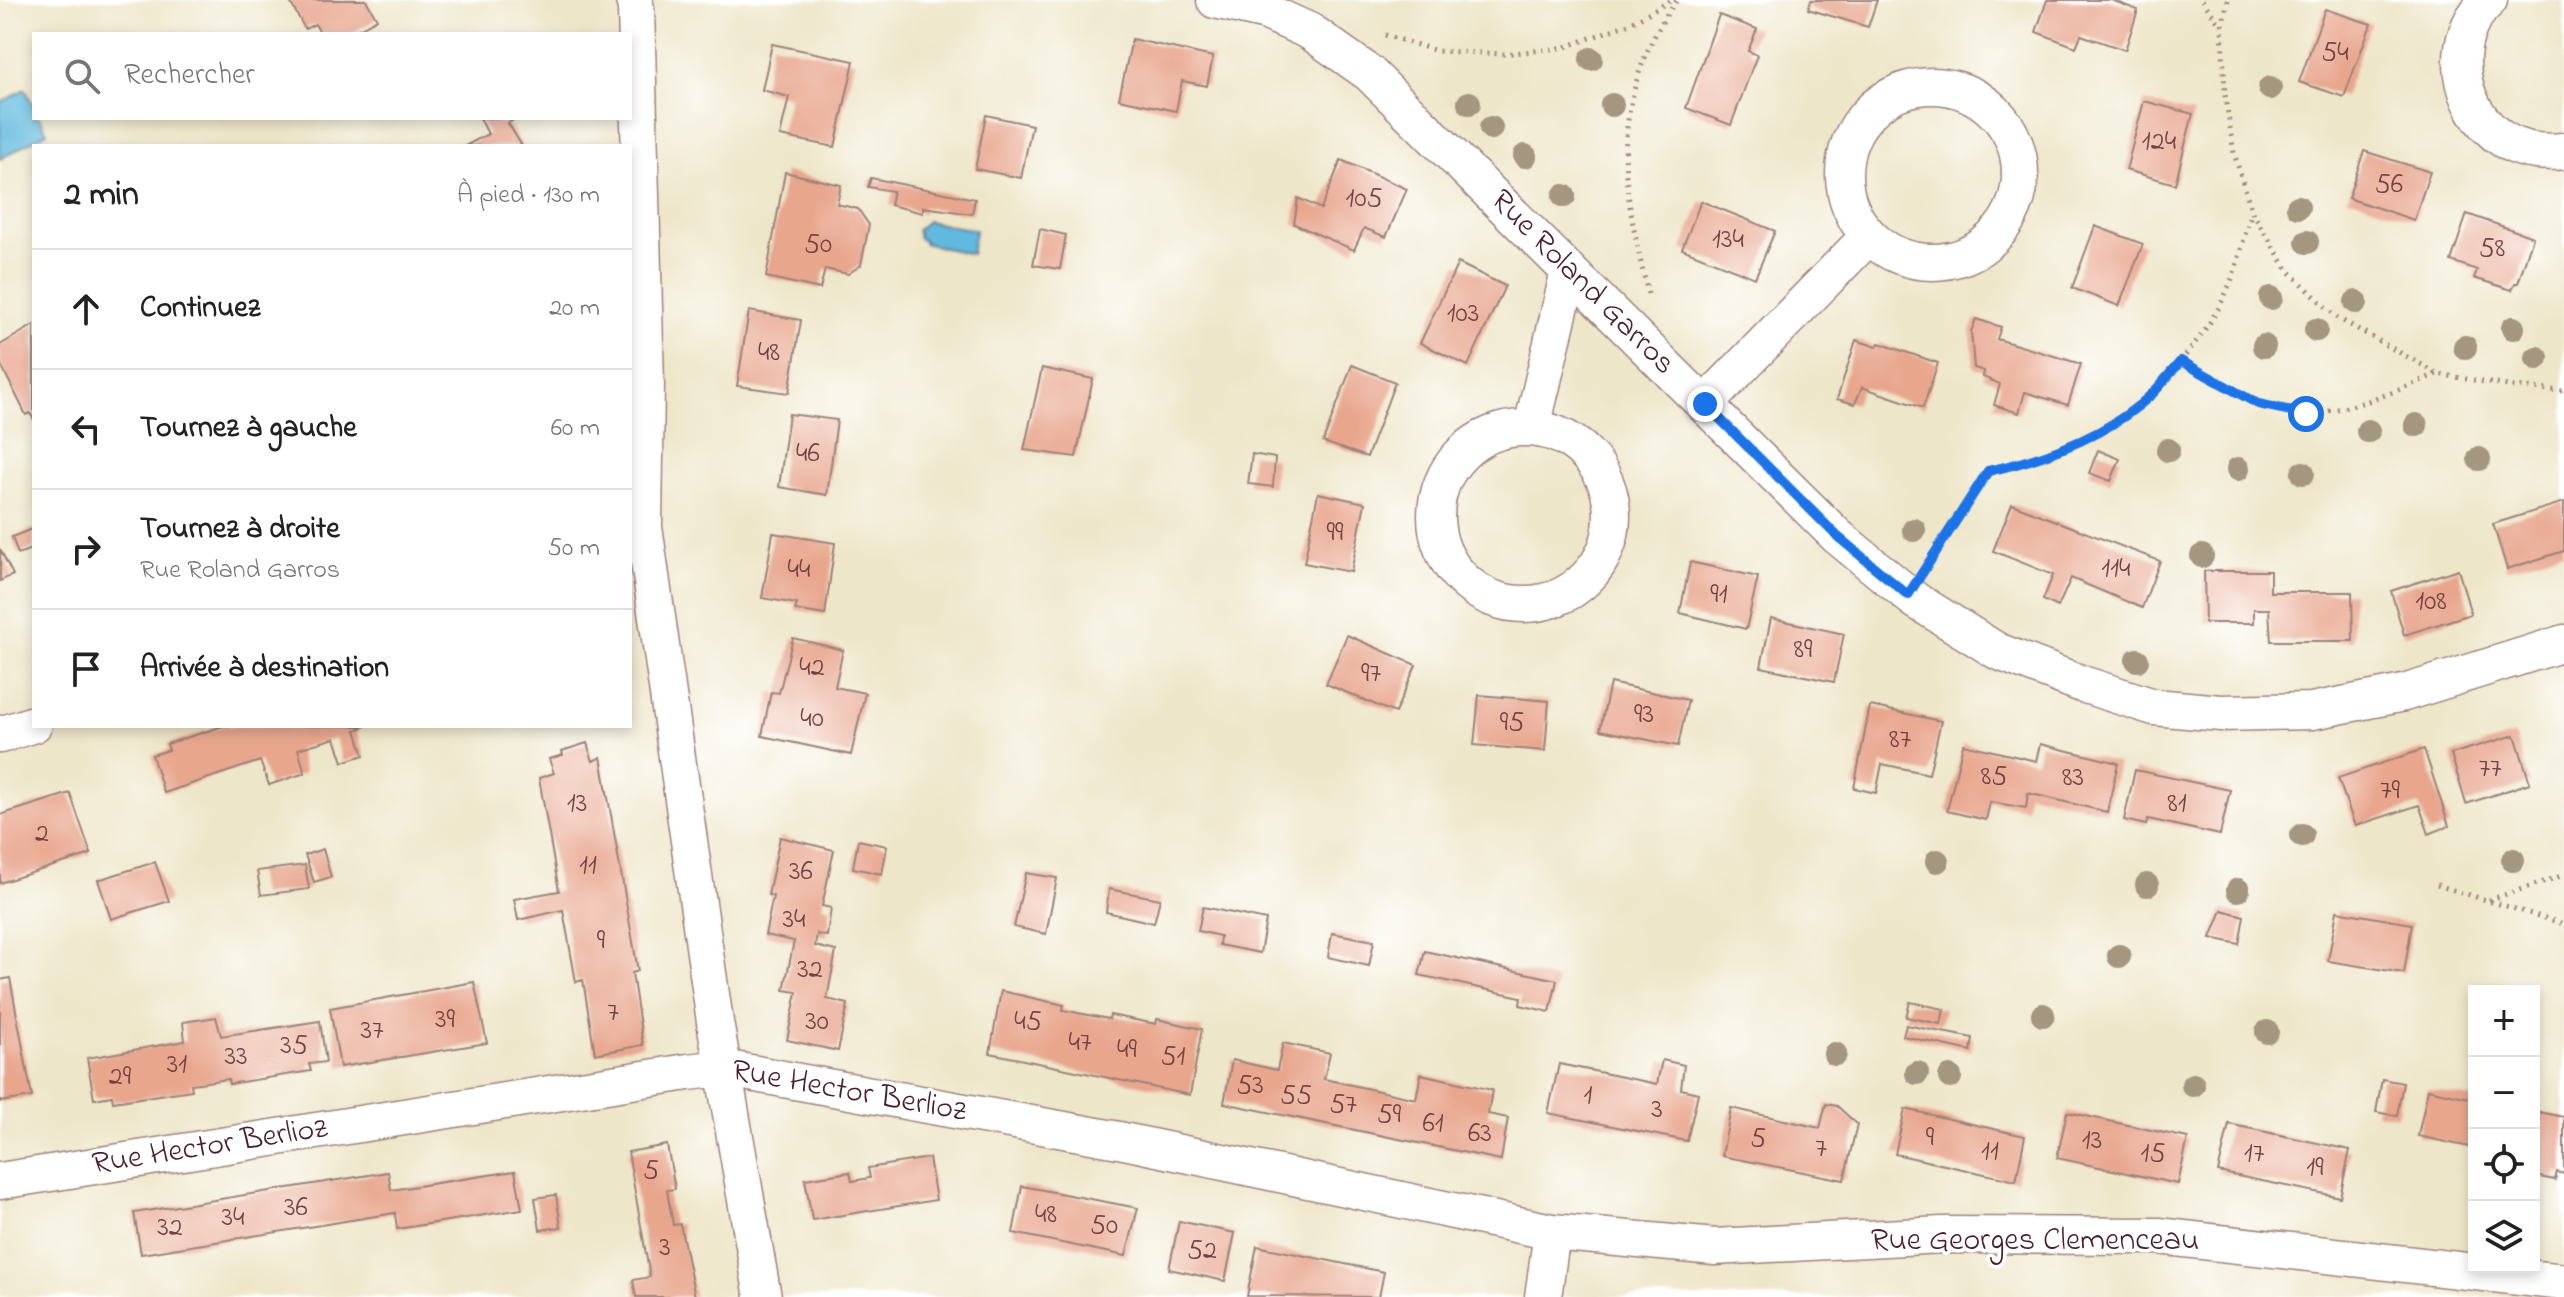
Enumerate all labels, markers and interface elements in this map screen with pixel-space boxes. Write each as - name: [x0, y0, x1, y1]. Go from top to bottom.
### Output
- search box: [32, 32, 632, 120]
- house number: 54: [2321, 33, 2349, 74]
- icon: search: [60, 54, 104, 98]
- text: Rechercher: [124, 54, 255, 98]
- house number: 124: [2142, 122, 2177, 163]
- house number: 56: [2375, 165, 2403, 206]
- text: 2 min: [64, 171, 139, 221]
- text: À pied · 130 m: [457, 177, 600, 215]
- house number: 105: [1345, 179, 1383, 220]
- street label: Rue Roland Garros: [1478, 179, 1686, 387]
- house number: 134: [1712, 220, 1744, 261]
- house number: 50: [804, 225, 832, 266]
- house number: 58: [2479, 229, 2505, 270]
- icon: ahead: [64, 287, 108, 331]
- text: Continuez: [140, 287, 260, 331]
- text: 20 m: [549, 290, 600, 328]
- house number: 103: [1447, 294, 1479, 335]
- house number: 48: [758, 333, 780, 374]
- route end: [1687, 386, 1723, 422]
- route start: [2288, 396, 2324, 432]
- icon: left: [64, 407, 108, 451]
- text: Tournez à gauche: [140, 407, 357, 451]
- text: 60 m: [551, 410, 600, 448]
- house number: 46: [796, 434, 820, 475]
- text: Tournez à droite: [140, 508, 340, 552]
- house number: 99: [1327, 513, 1344, 554]
- icon: right: [64, 527, 108, 571]
- text: 50 m: [547, 530, 600, 568]
- house number: 114: [2101, 549, 2131, 590]
- house number: 44: [787, 550, 811, 591]
- text: Rue Roland Garros: [140, 552, 340, 590]
- house number: 91: [1710, 575, 1728, 616]
- house number: 108: [2415, 582, 2447, 623]
- house number: 89: [1794, 630, 1813, 671]
- icon: arrive: [64, 647, 108, 691]
- text: Arrivée à destination: [140, 647, 389, 691]
- house number: 42: [799, 648, 825, 689]
- house number: 97: [1361, 654, 1381, 695]
- house number: 93: [1634, 695, 1654, 736]
- house number: 40: [800, 699, 824, 740]
- house number: 95: [1500, 703, 1524, 744]
- house number: 87: [1889, 720, 1911, 761]
- house number: 77: [2478, 749, 2502, 790]
- house number: 85: [1981, 757, 2007, 798]
- house number: 83: [2062, 758, 2084, 799]
- house number: 79: [2380, 771, 2401, 812]
- house number: 13: [567, 784, 587, 825]
- house number: 81: [2167, 784, 2187, 825]
- house number: 2: [35, 814, 49, 855]
- house number: 11: [579, 846, 597, 887]
- house number: 36: [789, 852, 813, 893]
- house number: 34: [782, 900, 806, 941]
- house number: 9: [597, 921, 606, 962]
- house number: 32: [797, 950, 823, 991]
- map controls: [2468, 985, 2540, 1273]
- button: +: [2468, 985, 2540, 1057]
- house number: 7: [607, 993, 619, 1034]
- house number: 39: [435, 1000, 456, 1041]
- house number: 30: [805, 1002, 829, 1043]
- house number: 45: [1014, 1002, 1042, 1043]
- house number: 37: [360, 1011, 384, 1052]
- house number: 47: [1068, 1023, 1092, 1064]
- house number: 35: [280, 1026, 308, 1067]
- house number: 49: [1117, 1030, 1138, 1071]
- house number: 33: [224, 1037, 248, 1078]
- house number: 51: [1161, 1037, 1186, 1078]
- house number: 31: [167, 1045, 187, 1086]
- street label: Rue Hector Berlioz: [728, 1048, 971, 1136]
- house number: 29: [109, 1057, 132, 1098]
- button: −: [2468, 1057, 2540, 1129]
- house number: 53: [1236, 1066, 1264, 1107]
- house number: 55: [1280, 1076, 1312, 1117]
- house number: 1: [1584, 1076, 1593, 1117]
- house number: 57: [1329, 1085, 1357, 1126]
- house number: 3: [1651, 1090, 1663, 1131]
- house number: 59: [1377, 1095, 1402, 1136]
- house number: 61: [1422, 1104, 1444, 1145]
- street label: Rue Hector Berlioz: [89, 1105, 332, 1189]
- house number: 63: [1468, 1114, 1492, 1155]
- house number: 9: [1926, 1118, 1935, 1159]
- house number: 5: [1750, 1119, 1766, 1160]
- house number: 13: [2082, 1121, 2102, 1162]
- house number: 7: [1815, 1129, 1827, 1170]
- button: locate: [2468, 1129, 2540, 1201]
- house number: 11: [1981, 1132, 1999, 1173]
- house number: 15: [2141, 1134, 2165, 1175]
- house number: 17: [2244, 1134, 2265, 1175]
- house number: 19: [2306, 1148, 2324, 1189]
- house number: 5: [643, 1151, 659, 1192]
- house number: 36: [284, 1188, 308, 1229]
- house number: 48: [1035, 1195, 1057, 1236]
- house number: 34: [221, 1198, 245, 1239]
- button: layers: [2468, 1201, 2540, 1273]
- house number: 50: [1090, 1206, 1118, 1247]
- house number: 32: [157, 1208, 183, 1249]
- street label: Rue Georges Clemenceau: [1871, 1218, 2199, 1265]
- house number: 3: [659, 1228, 671, 1269]
- house number: 52: [1187, 1231, 1217, 1272]

